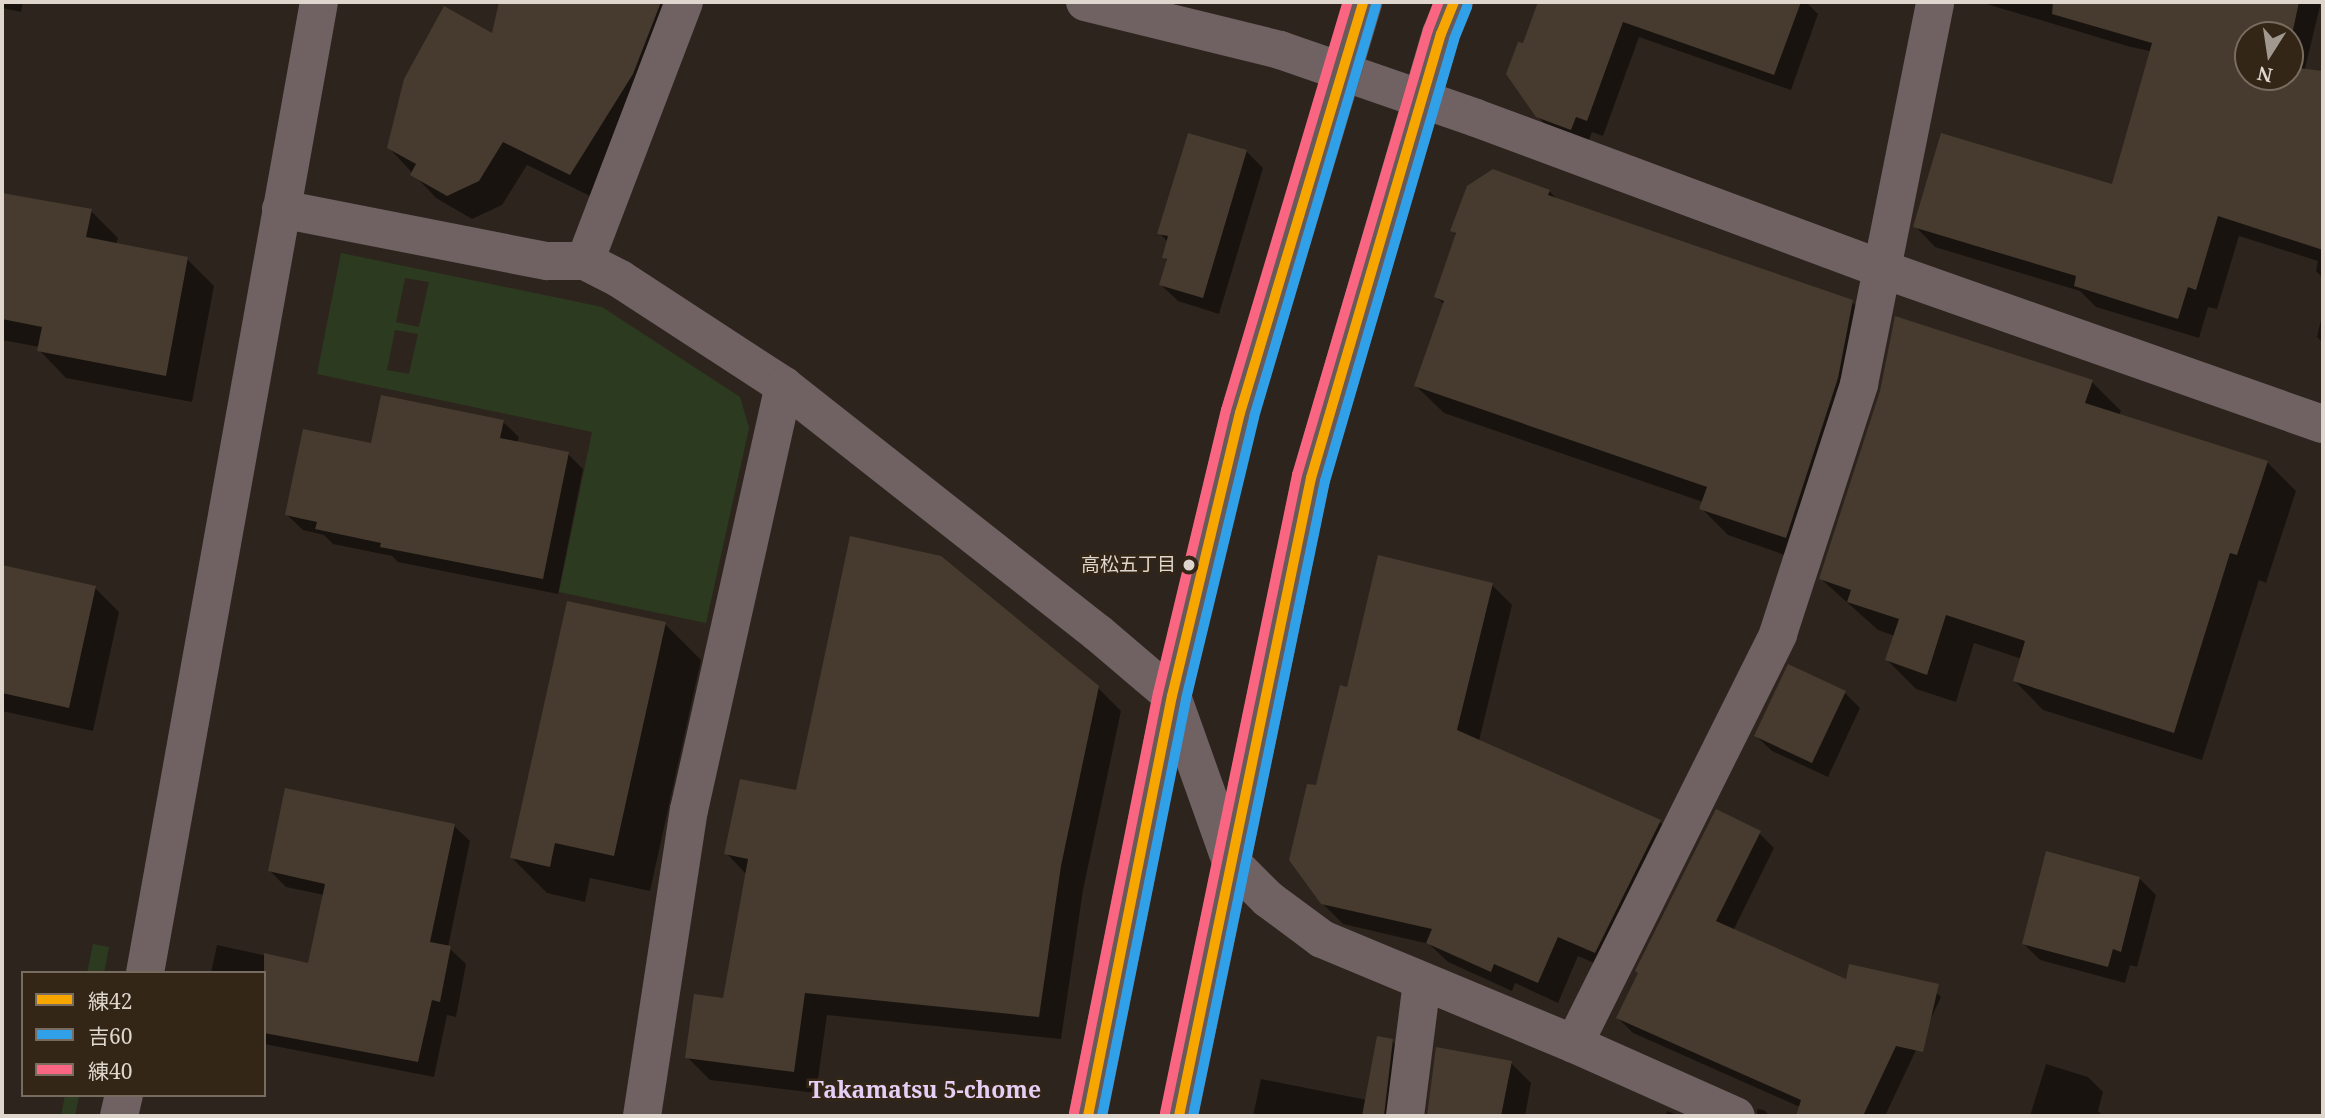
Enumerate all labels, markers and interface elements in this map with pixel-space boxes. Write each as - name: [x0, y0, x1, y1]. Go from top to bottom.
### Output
- north arrow: [2234, 21, 2304, 91]
- text: N: [2255, 60, 2275, 89]
- place label: 高松五丁目: [1081, 554, 1176, 576]
- marker: 高松五丁目: [1182, 558, 1196, 572]
- legend: [21, 971, 266, 1097]
- text: 練42: [88, 987, 132, 1015]
- text: 吉60: [88, 1022, 132, 1050]
- text: 練40: [88, 1057, 132, 1085]
- district label: Takamatsu 5-chome: [809, 1075, 1041, 1103]

